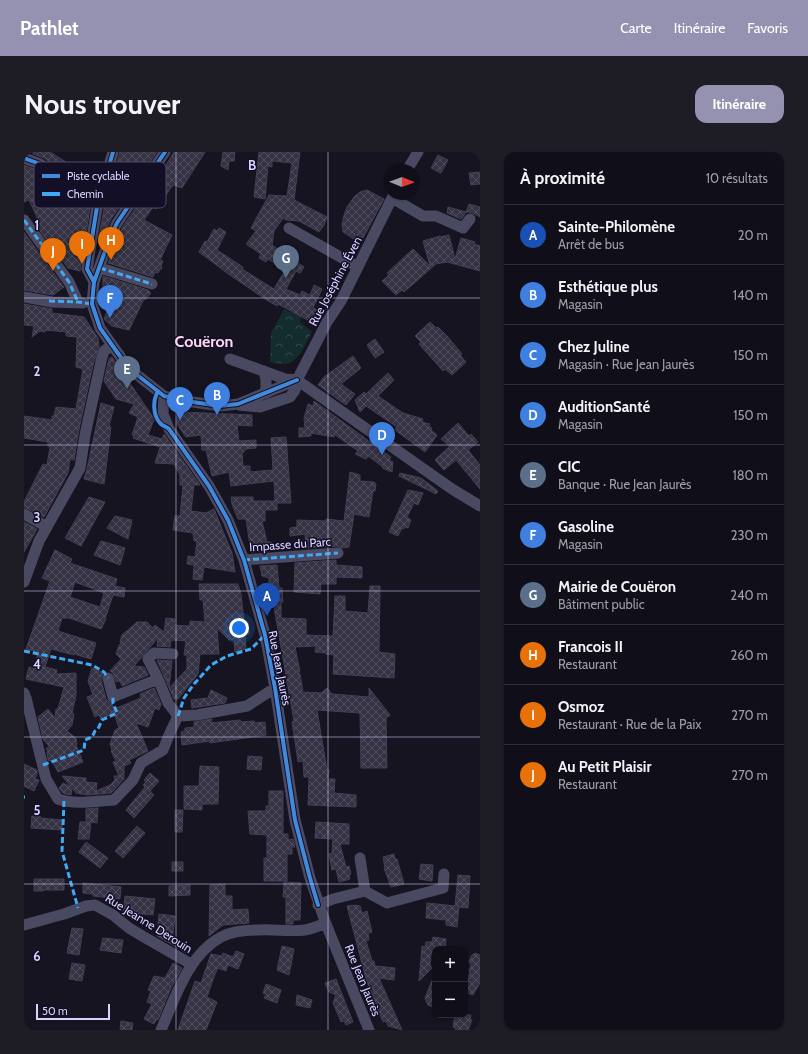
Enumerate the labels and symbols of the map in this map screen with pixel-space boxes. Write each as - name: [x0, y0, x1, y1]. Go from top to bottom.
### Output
- text: B: [248, 157, 256, 173]
- legend: [34, 162, 166, 208]
- north arrow: [384, 164, 420, 200]
- text: Piste cyclable: [67, 169, 130, 183]
- text: Chemin: [67, 187, 104, 201]
- text: 1: [35, 217, 39, 233]
- pin: H: [98, 227, 124, 260]
- pin: I: [69, 231, 95, 264]
- street label: Rue Joséphine Éven: [305, 233, 365, 328]
- pin: J: [40, 238, 66, 271]
- pin: G: [273, 245, 299, 278]
- pin: F: [97, 285, 123, 318]
- district label: Couëron: [175, 332, 233, 351]
- pin: E: [114, 356, 140, 389]
- text: 2: [34, 363, 41, 379]
- pin: B: [204, 382, 230, 415]
- pin: C: [167, 387, 193, 420]
- pin: D: [369, 422, 395, 455]
- text: 3: [33, 509, 41, 525]
- street label: Impasse du Parc: [249, 534, 332, 554]
- pin: A: [254, 583, 280, 616]
- your location: [229, 618, 249, 638]
- street label: Rue Jean Jaurès: [265, 629, 295, 707]
- text: 4: [33, 656, 41, 672]
- text: 5: [34, 802, 41, 818]
- street label: Rue Jeanne Derouin: [103, 890, 196, 956]
- street label: Rue Jean Jaurès: [342, 942, 384, 1018]
- text: 6: [33, 948, 41, 964]
- scale bar: [36, 1002, 110, 1021]

